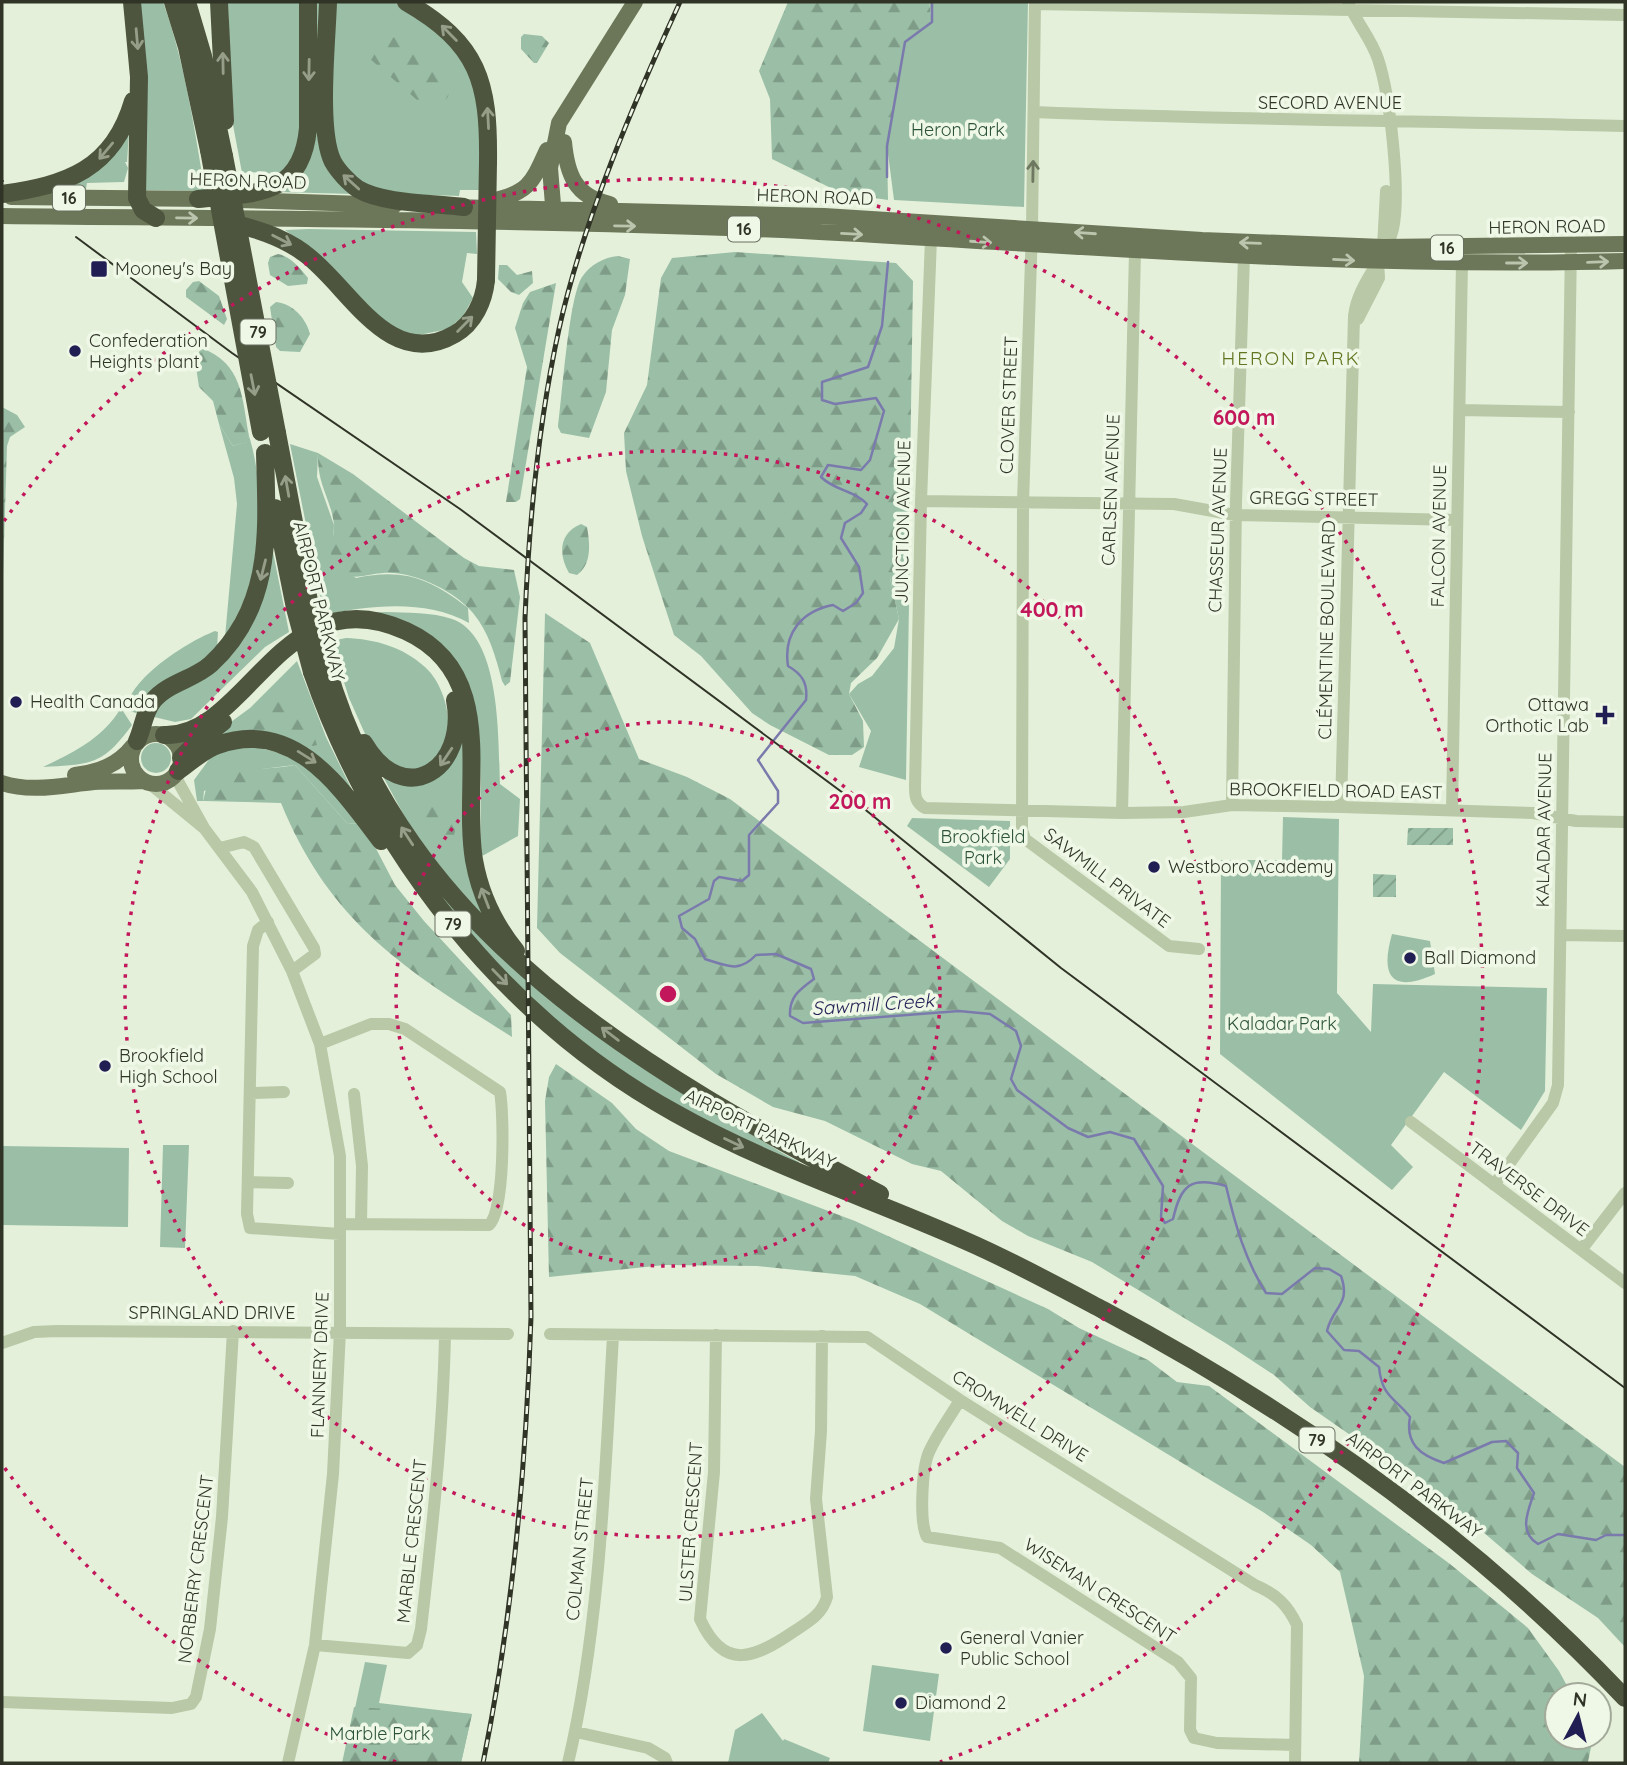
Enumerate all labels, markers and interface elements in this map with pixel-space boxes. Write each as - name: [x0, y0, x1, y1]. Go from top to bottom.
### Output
- one-way arrow: [440, 24, 457, 41]
- one-way arrow: [131, 28, 144, 50]
- one-way arrow: [216, 52, 230, 75]
- one-way arrow: [302, 58, 316, 81]
- street label: SECORD AVENUE: [1258, 91, 1402, 114]
- one-way arrow: [481, 107, 494, 130]
- park label: Heron Park: [911, 118, 1005, 141]
- one-way arrow: [98, 142, 114, 160]
- one-way arrow: [1026, 159, 1040, 182]
- street label: HERON ROAD: [189, 167, 307, 194]
- one-way arrow: [343, 173, 360, 190]
- street label: HERON ROAD: [756, 183, 874, 210]
- road number: 16: [53, 186, 85, 210]
- one-way arrow: [175, 211, 198, 225]
- street label: HERON ROAD: [1488, 214, 1606, 239]
- road number: 16: [728, 216, 760, 242]
- one-way arrow: [613, 219, 636, 233]
- one-way arrow: [1073, 226, 1096, 239]
- one-way arrow: [840, 228, 863, 241]
- one-way arrow: [271, 234, 292, 248]
- one-way arrow: [970, 236, 992, 249]
- one-way arrow: [1239, 236, 1262, 249]
- road number: 16: [1431, 236, 1463, 260]
- one-way arrow: [1332, 253, 1355, 266]
- one-way arrow: [1586, 255, 1609, 268]
- one-way arrow: [1505, 256, 1528, 270]
- place label: Mooney's Bay: [115, 257, 232, 280]
- marker: Mooney's Bay: [89, 259, 109, 279]
- one-way arrow: [457, 316, 474, 333]
- road number: 79: [240, 320, 276, 344]
- place label: Confederation Heights plant: [89, 329, 208, 373]
- street label: CLOVER STREET: [995, 335, 1022, 474]
- marker: Confederation Heights plant: [67, 343, 83, 359]
- district label: HERON PARK: [1222, 346, 1361, 370]
- one-way arrow: [246, 373, 260, 396]
- text: 600 m: [1213, 404, 1275, 430]
- street label: CARLSEN AVENUE: [1096, 414, 1125, 566]
- street label: JUNCTION AVENUE: [890, 440, 915, 604]
- street label: CHASSEUR AVENUE: [1203, 447, 1232, 613]
- street label: FALCON AVENUE: [1426, 465, 1451, 607]
- one-way arrow: [280, 475, 293, 498]
- street label: GREGG STREET: [1249, 486, 1379, 511]
- street label: AIRPORT PARKWAY: [288, 519, 350, 683]
- street label: CLÉMENTINE BOULEVARD: [1313, 520, 1340, 740]
- one-way arrow: [255, 558, 269, 581]
- text: 400 m: [1020, 596, 1084, 622]
- place label: Health Canada: [30, 690, 155, 713]
- place label: Ottawa Orthotic Lab: [1486, 693, 1589, 737]
- marker: Health Canada: [8, 694, 24, 710]
- marker: Ottawa Orthotic Lab: [1595, 705, 1615, 725]
- one-way arrow: [439, 747, 453, 766]
- one-way arrow: [296, 751, 316, 765]
- street label: KALADAR AVENUE: [1531, 752, 1556, 908]
- street label: BROOKFIELD ROAD EAST: [1229, 777, 1443, 804]
- text: 200 m: [829, 788, 891, 814]
- street label: SAWMILL PRIVATE: [1039, 822, 1175, 933]
- park label: Brookfield Park: [941, 825, 1025, 869]
- one-way arrow: [400, 827, 414, 847]
- place label: Westboro Academy: [1168, 855, 1333, 878]
- marker: Westboro Academy: [1146, 859, 1162, 875]
- one-way arrow: [478, 888, 491, 910]
- road number: 79: [435, 912, 470, 936]
- place label: Ball Diamond: [1424, 946, 1536, 969]
- marker: Ball Diamond: [1402, 950, 1418, 966]
- one-way arrow: [492, 968, 509, 985]
- centre of rings: [656, 982, 680, 1006]
- water label: Sawmill Creek: [811, 988, 937, 1020]
- park label: Kaladar Park: [1227, 1012, 1337, 1035]
- one-way arrow: [602, 1026, 620, 1041]
- place label: Brookfield High School: [119, 1044, 218, 1088]
- marker: Brookfield High School: [97, 1058, 113, 1074]
- street label: AIRPORT PARKWAY: [681, 1083, 839, 1174]
- street label: TRAVERSE DRIVE: [1465, 1136, 1594, 1241]
- one-way arrow: [723, 1137, 744, 1150]
- street label: FLANNERY DRIVE: [305, 1292, 334, 1438]
- street label: SPRINGLAND DRIVE: [129, 1301, 295, 1324]
- street label: CROMWELL DRIVE: [948, 1365, 1092, 1467]
- street label: AIRPORT PARKWAY: [1342, 1426, 1487, 1543]
- road number: 79: [1300, 1428, 1334, 1452]
- street label: ULSTER CRESCENT: [673, 1441, 708, 1603]
- street label: MARBLE CRESCENT: [391, 1458, 432, 1624]
- street label: NORBERRY CRESCENT: [173, 1473, 218, 1665]
- street label: COLMAN STREET: [561, 1476, 598, 1622]
- street label: WISEMAN CRESCENT: [1020, 1533, 1181, 1648]
- place label: General Vanier Public School: [960, 1626, 1084, 1670]
- marker: General Vanier Public School: [938, 1640, 954, 1656]
- north arrow: [1543, 1681, 1613, 1751]
- text: N: [1572, 1686, 1588, 1712]
- place label: Diamond 2: [915, 1691, 1006, 1714]
- marker: Diamond 2: [893, 1695, 909, 1711]
- park label: Marble Park: [330, 1722, 430, 1745]

